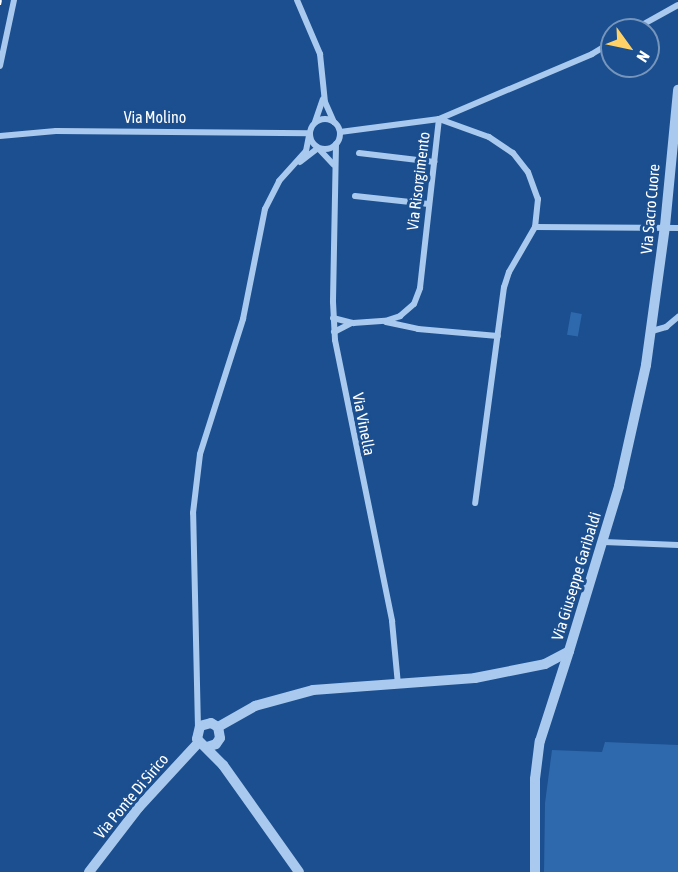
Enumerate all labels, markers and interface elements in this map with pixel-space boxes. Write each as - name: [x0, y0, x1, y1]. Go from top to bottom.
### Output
- north arrow: [600, 18, 660, 78]
- text: N: [633, 48, 654, 66]
- street label: Via Molino: [124, 107, 186, 127]
- street label: Via Risorgimento: [402, 131, 434, 231]
- street label: Via Sacro Cuore: [637, 163, 663, 255]
- street label: Via Vinella: [349, 391, 379, 457]
- street label: Via Giuseppe Garibaldi: [547, 509, 605, 643]
- street label: Via Ponte Di Sirico: [90, 750, 172, 842]

